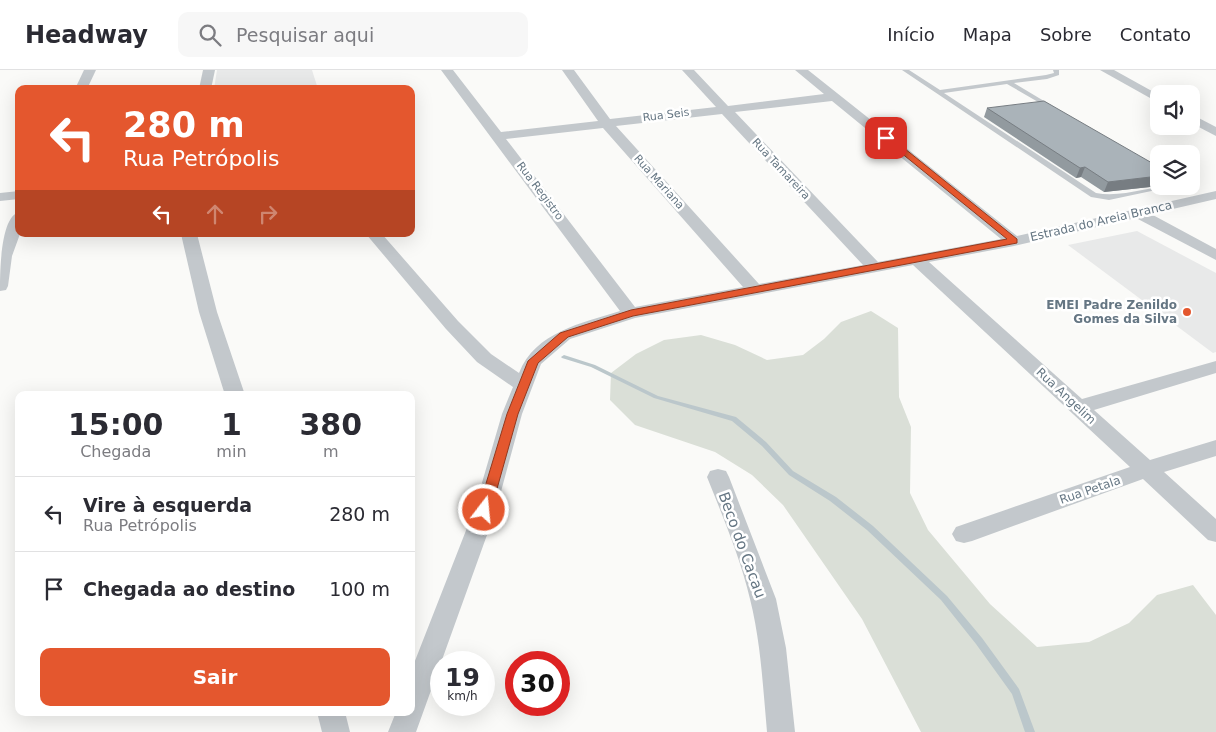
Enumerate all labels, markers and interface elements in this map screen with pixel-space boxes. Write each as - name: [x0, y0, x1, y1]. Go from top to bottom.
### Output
- search box: [178, 12, 528, 57]
- text: Headway: [25, 21, 148, 49]
- icon: search: [196, 21, 224, 49]
- text: Pesquisar aqui: [236, 24, 374, 46]
- text: Início: [887, 24, 935, 45]
- text: Mapa: [963, 24, 1012, 45]
- text: Sobre: [1040, 24, 1092, 45]
- text: Contato: [1120, 24, 1191, 45]
- map controls: [1150, 85, 1200, 195]
- button: sound: [1150, 85, 1200, 135]
- icon: left: [40, 105, 105, 170]
- text: 280 m: [123, 105, 245, 145]
- street label: Rua Seis: [642, 106, 690, 124]
- pin: [865, 117, 907, 159]
- icon: arrive: [872, 124, 900, 152]
- street label: Rua Tamareira: [749, 136, 813, 202]
- button: layers: [1150, 145, 1200, 195]
- text: Rua Petrópolis: [123, 146, 280, 171]
- street label: Rua Mariana: [631, 152, 687, 212]
- street label: Rua Registro: [514, 159, 566, 223]
- street label: Estrada do Areia Branca: [1029, 198, 1173, 244]
- icon: left: [148, 200, 176, 228]
- icon: ahead: [201, 200, 229, 228]
- icon: right: [254, 200, 282, 228]
- place label: EMEI Padre Zenildo Gomes da Silva: [1046, 298, 1177, 326]
- marker: EMEI Padre Zenildo Gomes da Silva: [1181, 306, 1193, 318]
- street label: Rua Angelim: [1034, 365, 1098, 427]
- text: 15:00: [68, 407, 163, 442]
- text: 1: [221, 407, 242, 442]
- text: 380: [299, 407, 362, 442]
- text: Chegada: [80, 442, 151, 461]
- text: min: [216, 442, 247, 461]
- text: m: [323, 442, 339, 461]
- street label: Rua Petala: [1058, 473, 1122, 507]
- position arrow: [457, 483, 509, 535]
- street label: Beco do Cacau: [714, 489, 770, 601]
- text: Vire à esquerda: [83, 494, 252, 516]
- icon: left: [40, 500, 68, 528]
- text: 280 m: [329, 503, 390, 525]
- text: Rua Petrópolis: [83, 516, 197, 535]
- icon: arrive: [40, 575, 68, 603]
- text: Chegada ao destino: [83, 578, 295, 600]
- text: 100 m: [329, 578, 390, 600]
- button: Sair: [40, 648, 390, 706]
- speed limit sign: 30: [505, 651, 570, 716]
- text: 19: [445, 663, 480, 692]
- text: km/h: [447, 689, 478, 703]

